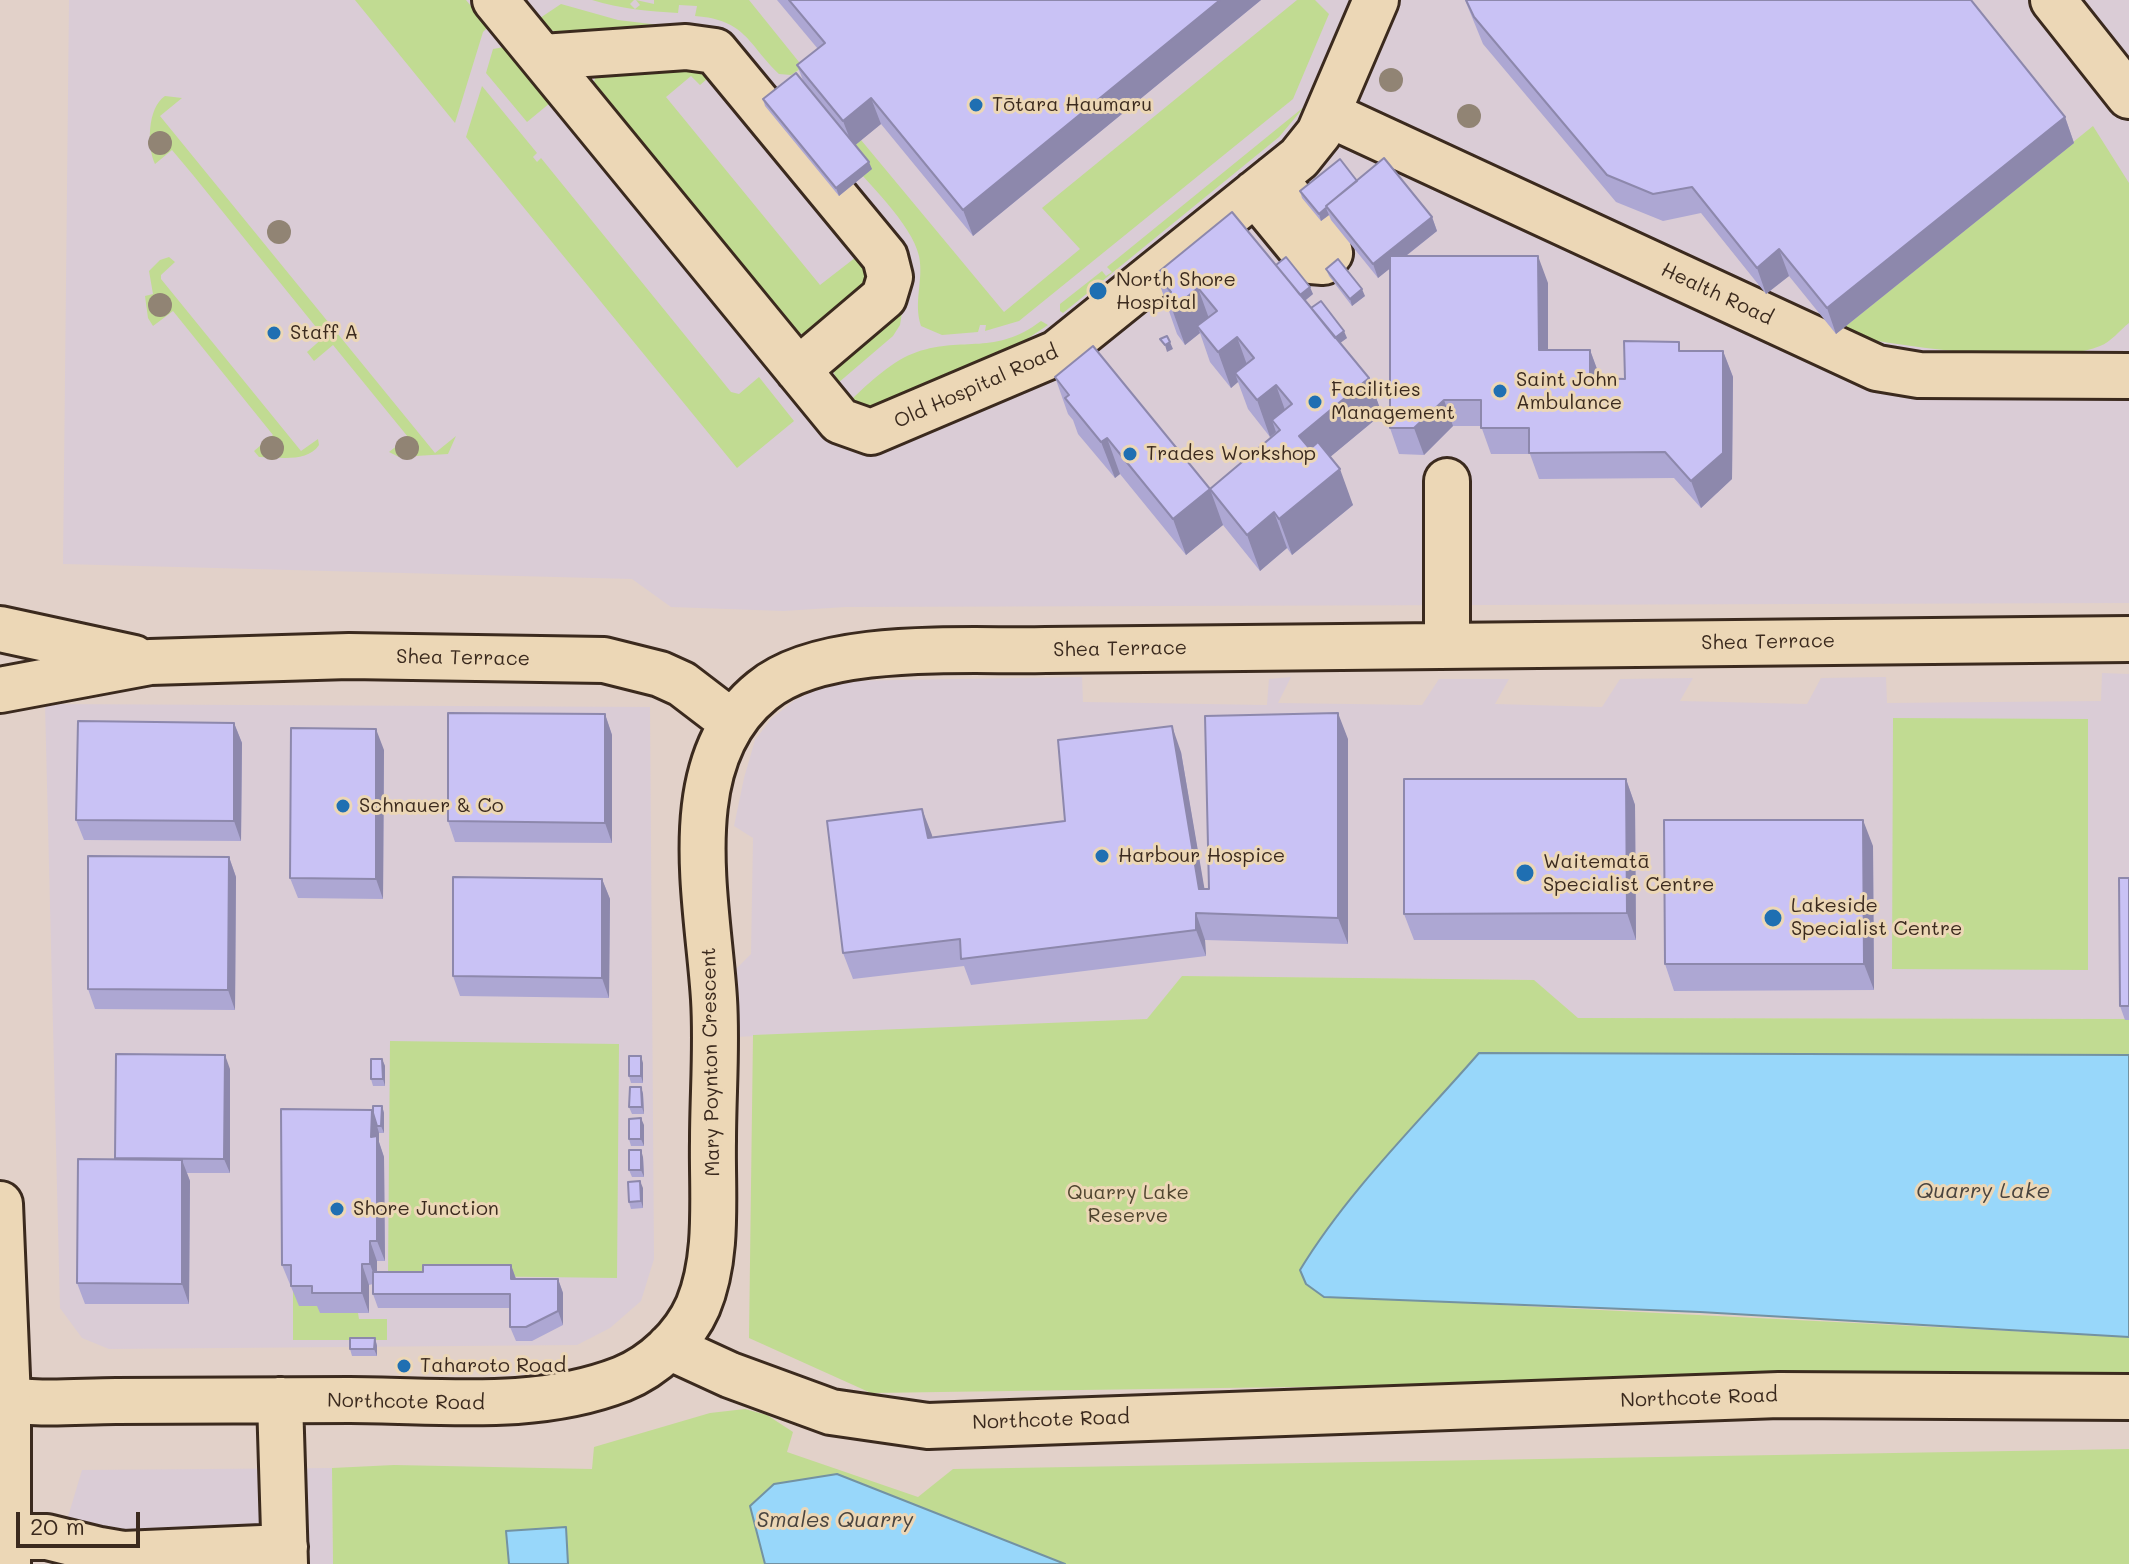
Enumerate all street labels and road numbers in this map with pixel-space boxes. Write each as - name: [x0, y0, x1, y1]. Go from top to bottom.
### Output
- street label: Health Road: [1657, 258, 1777, 330]
- street label: Old Hospital Road: [890, 340, 1062, 434]
- street label: Shea Terrace: [1701, 629, 1835, 655]
- street label: Shea Terrace: [1053, 636, 1187, 662]
- street label: Shea Terrace: [396, 645, 530, 671]
- street label: Mary Poynton Crescent: [697, 947, 725, 1177]
- street label: Northcote Road: [1620, 1383, 1778, 1413]
- street label: Northcote Road: [327, 1389, 485, 1415]
- street label: Northcote Road: [972, 1405, 1130, 1435]

